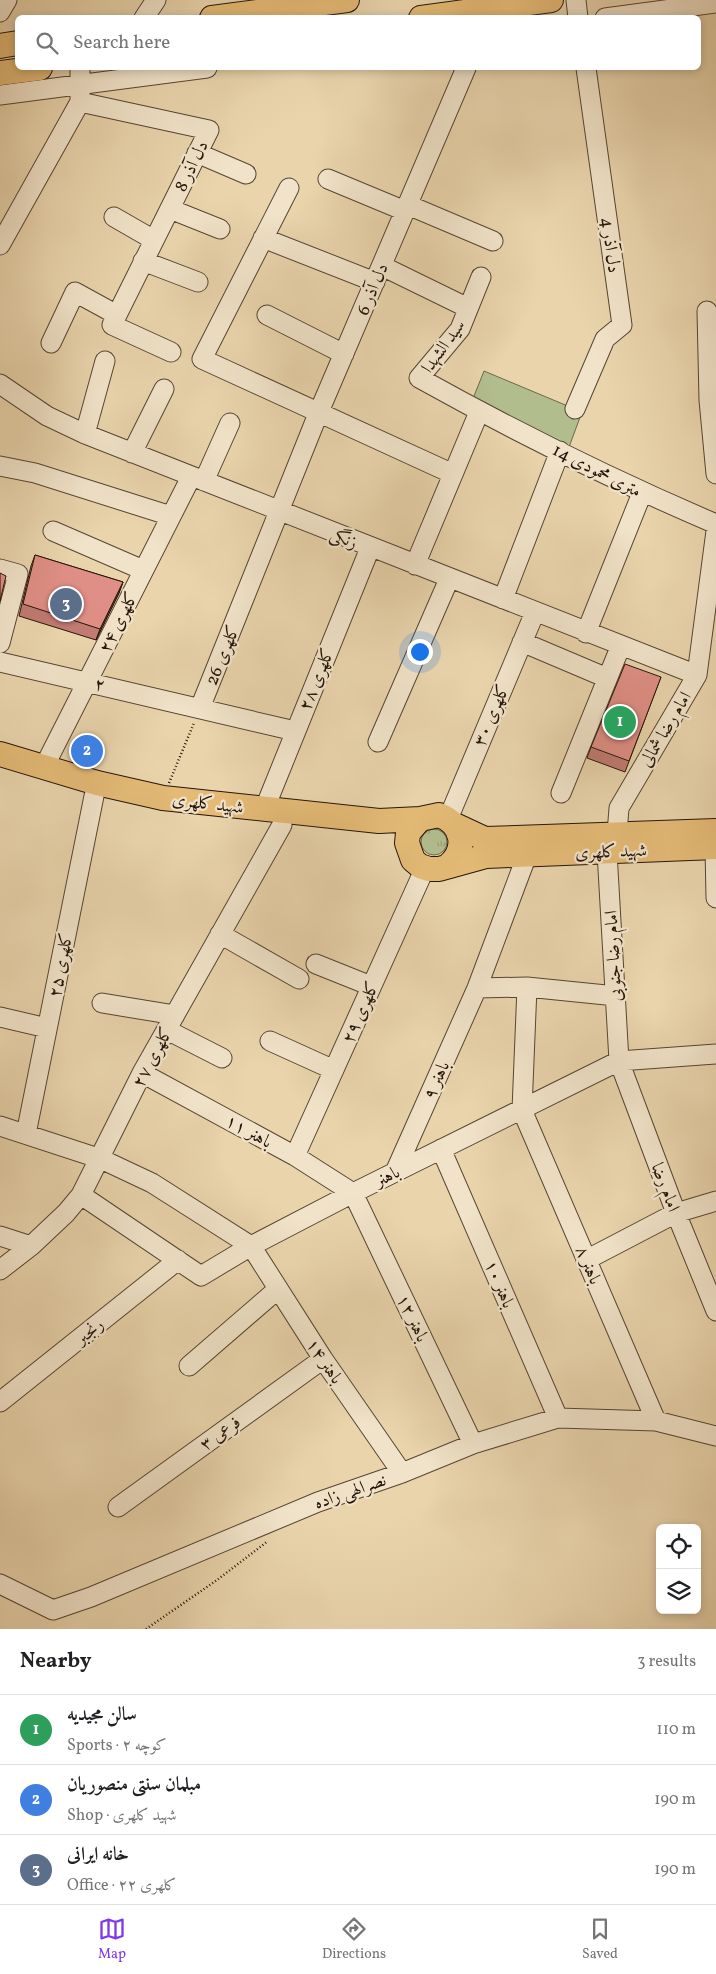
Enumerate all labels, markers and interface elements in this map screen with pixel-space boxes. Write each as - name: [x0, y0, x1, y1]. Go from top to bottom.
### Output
- search box: [15, 15, 701, 70]
- icon: search: [33, 29, 61, 57]
- text: Search here: [73, 30, 170, 56]
- street label: دل آذر 8: [169, 137, 216, 197]
- street label: دل آذر 4: [593, 216, 626, 275]
- street label: دل آذر 6: [351, 260, 396, 320]
- street label: سید الشهدا: [416, 315, 472, 379]
- street label: 14 متری محمودی: [548, 438, 645, 504]
- street label: زنگی: [326, 523, 361, 556]
- pin: 3: [50, 585, 82, 623]
- street label: کلهری ۲۴: [94, 588, 145, 658]
- street label: کلهری 26: [200, 622, 247, 690]
- your location: [407, 639, 433, 665]
- street label: کلهری ۲۸: [294, 644, 341, 715]
- street label: ۲: [92, 672, 108, 699]
- street label: کلهری ۳۰: [468, 680, 517, 751]
- street label: امام رضا شمالی: [634, 687, 700, 773]
- pin: 1: [604, 703, 636, 741]
- pin: 2: [71, 732, 103, 770]
- street label: شهید کلهری: [171, 788, 245, 821]
- street label: شهید کلهری: [575, 839, 647, 866]
- street label: امام رضا جنوبی: [600, 909, 631, 1002]
- street label: کلهری ۲۵: [43, 931, 80, 1000]
- street label: کلهری ۲۹: [337, 978, 386, 1048]
- street label: کلهری ۲۷: [127, 1023, 180, 1093]
- street label: باهنر ۹: [418, 1057, 457, 1104]
- street label: باهنر ۱۱: [220, 1109, 276, 1155]
- street label: امام رضا: [642, 1159, 685, 1216]
- street label: باهنر: [369, 1161, 405, 1195]
- street label: باهنر ۸: [568, 1242, 607, 1289]
- street label: باهنر ۱۰: [477, 1257, 520, 1313]
- street label: باهنر ۱۲: [389, 1291, 434, 1347]
- street label: رنجبر: [69, 1313, 110, 1353]
- street label: باهنر ۱۴: [299, 1334, 348, 1390]
- street label: فرعی ۳: [195, 1411, 246, 1458]
- street label: نصرالهی زاده: [311, 1468, 390, 1516]
- map controls: [656, 1524, 701, 1614]
- button: locate: [656, 1524, 701, 1569]
- button: layers: [656, 1569, 701, 1614]
- text: Nearby: [20, 1647, 91, 1676]
- text: 3 results: [637, 1651, 696, 1673]
- text: سالن مجیدیه: [67, 1702, 137, 1728]
- text: 1: [33, 1719, 39, 1741]
- text: 110 m: [657, 1719, 696, 1741]
- text: Sports · ۲ کوچه: [67, 1735, 167, 1757]
- text: مبلمان سنتی منصوریان: [67, 1772, 201, 1798]
- text: 2: [32, 1789, 40, 1811]
- text: 190 m: [654, 1789, 696, 1811]
- text: Shop · شهید کلهری: [67, 1805, 177, 1827]
- text: خانه ایرانی: [67, 1842, 129, 1868]
- text: 3: [32, 1859, 40, 1881]
- text: 190 m: [654, 1859, 696, 1881]
- text: Office · کلهری ۲۲: [67, 1875, 177, 1897]
- tab: Map: [98, 1915, 126, 1964]
- tab: Directions: [322, 1915, 386, 1964]
- tab: Saved: [582, 1915, 618, 1964]

